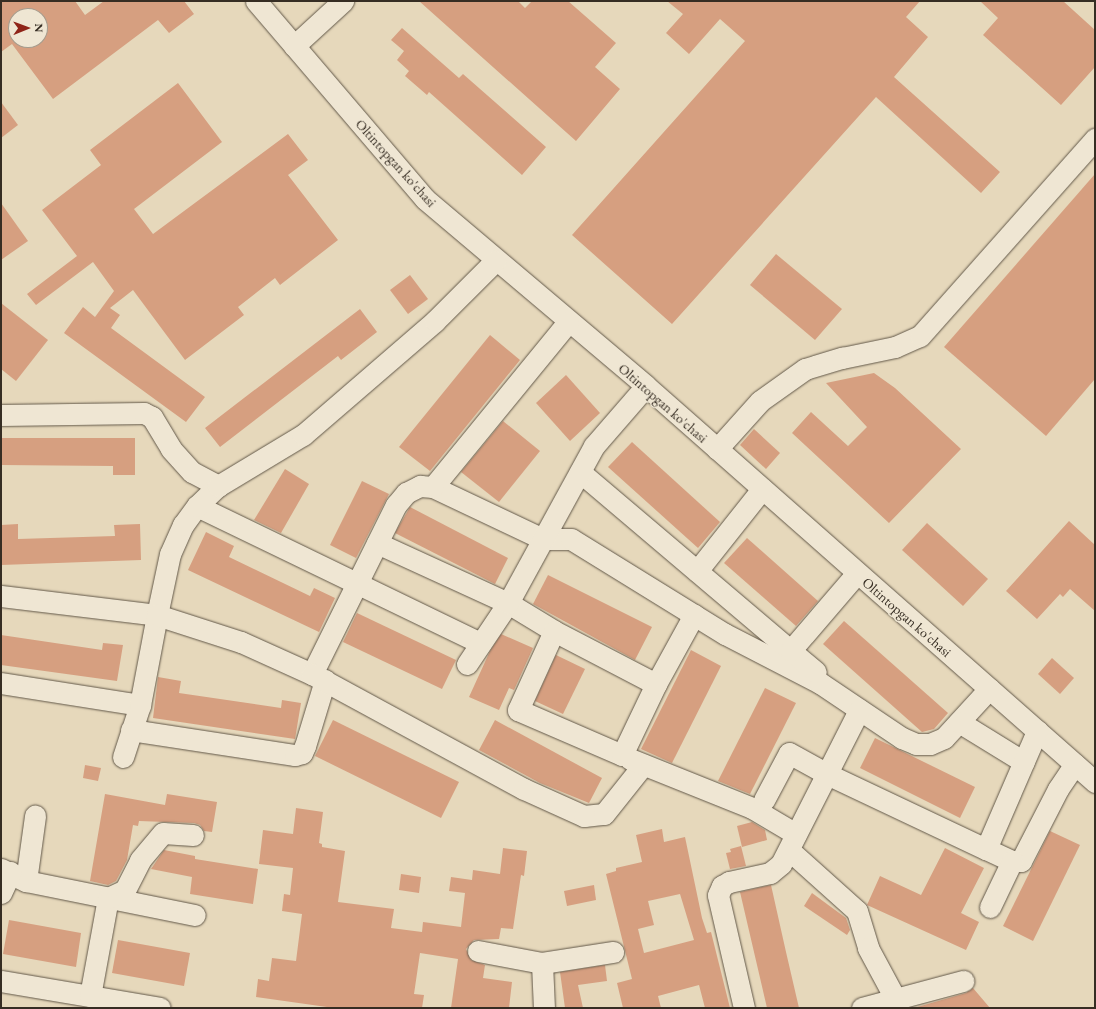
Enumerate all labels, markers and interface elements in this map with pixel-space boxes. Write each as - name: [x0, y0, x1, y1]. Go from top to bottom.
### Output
- north arrow: [8, 8, 48, 48]
- text: N: [32, 23, 46, 32]
- street label: Oltintopgan ko'chasi: [352, 116, 440, 210]
- street label: Oltintopgan ko'chasi: [615, 360, 711, 446]
- street label: Oltintopgan ko'chasi: [859, 574, 955, 660]

